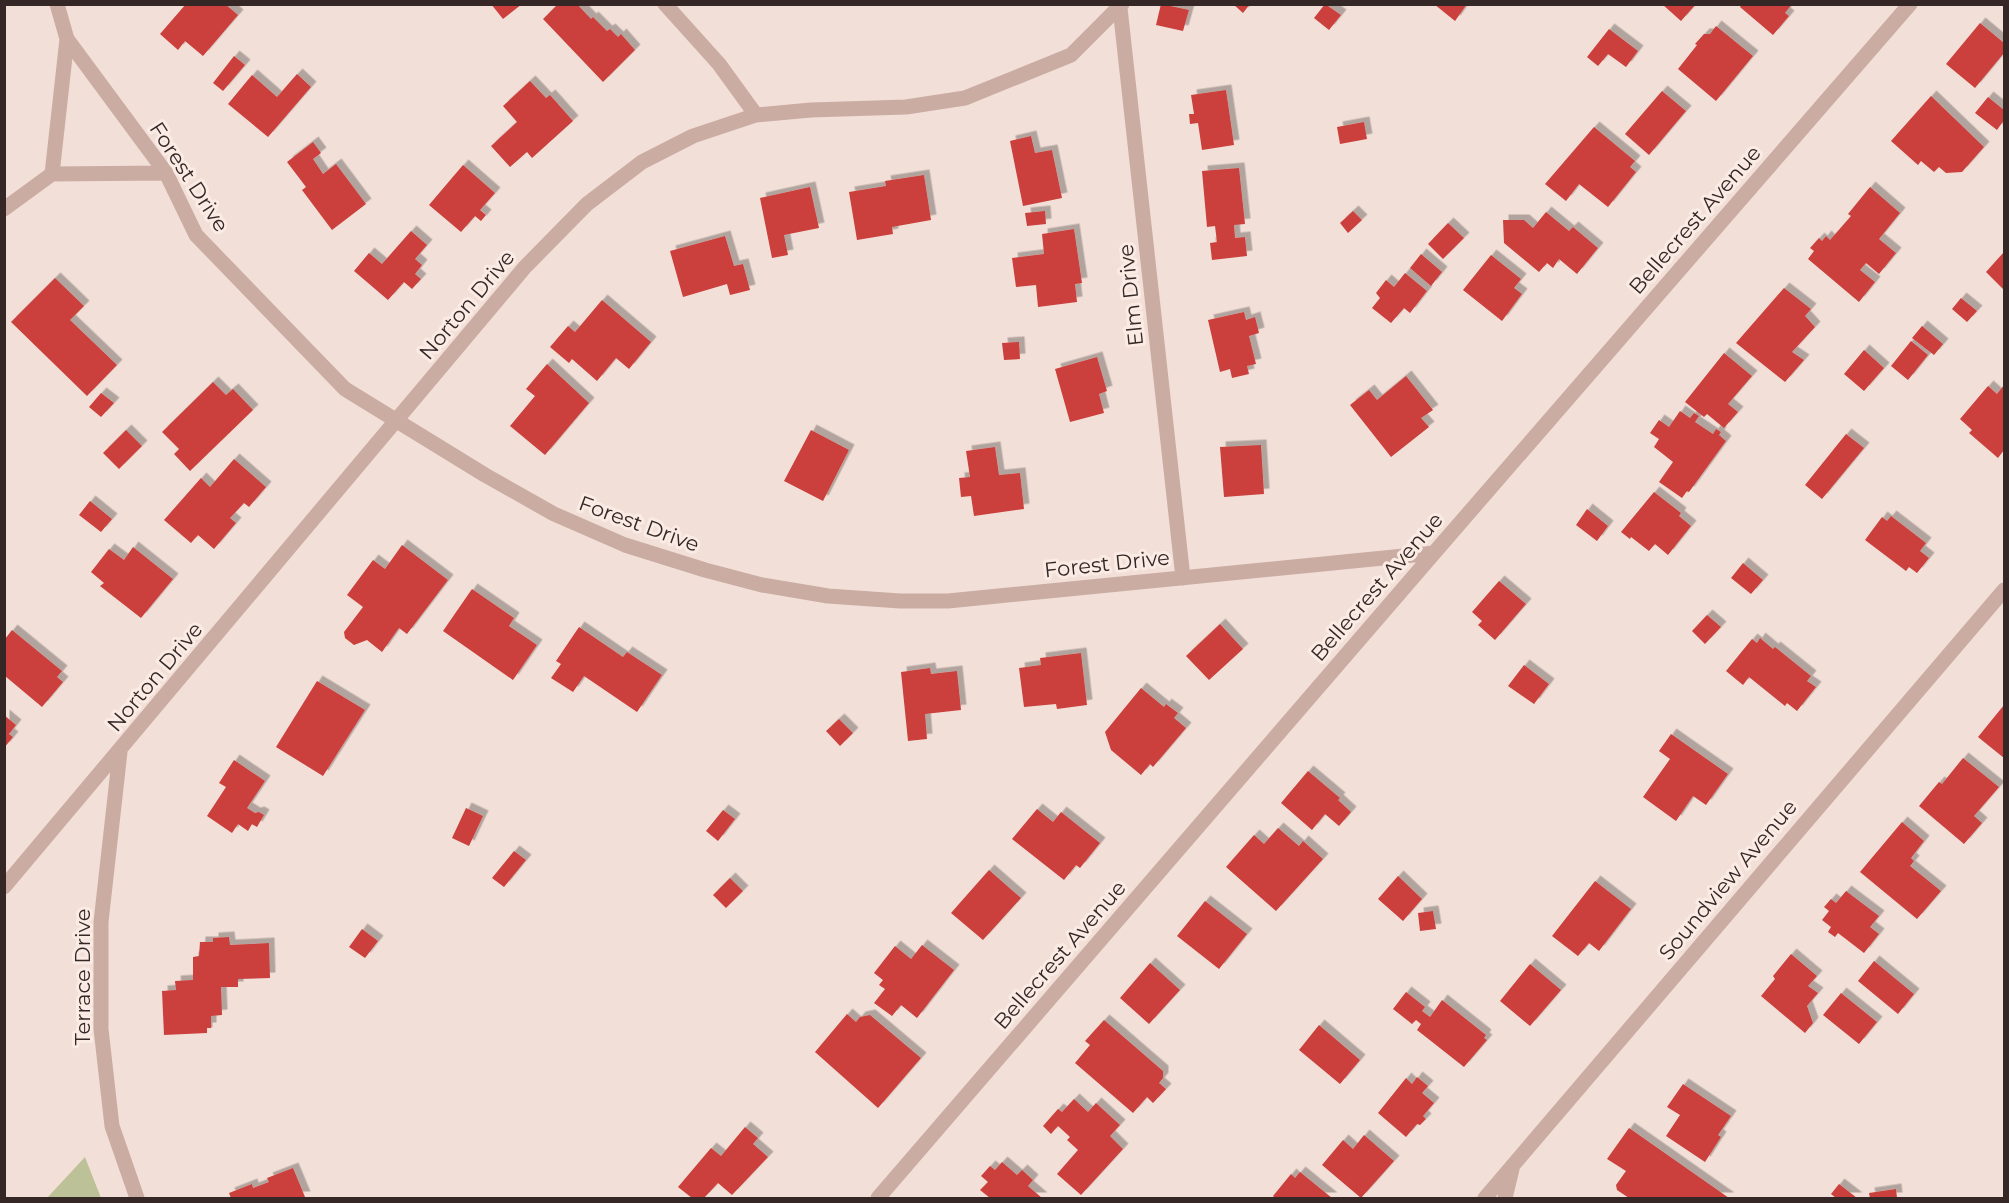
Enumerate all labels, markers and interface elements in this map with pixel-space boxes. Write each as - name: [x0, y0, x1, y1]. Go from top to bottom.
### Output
- street label: Forest Drive: [145, 117, 234, 236]
- street label: Bellecrest Avenue: [1623, 140, 1766, 299]
- street label: Elm Drive: [1113, 243, 1148, 347]
- street label: Norton Drive: [414, 245, 520, 364]
- street label: Forest Drive: [576, 490, 703, 557]
- street label: Bellecrest Avenue: [1305, 507, 1448, 666]
- street label: Forest Drive: [1043, 544, 1171, 583]
- street label: Norton Drive: [102, 617, 208, 736]
- street label: Soundview Avenue: [1653, 795, 1802, 965]
- street label: Bellecrest Avenue: [988, 875, 1131, 1034]
- street label: Terrace Drive: [70, 909, 95, 1045]

